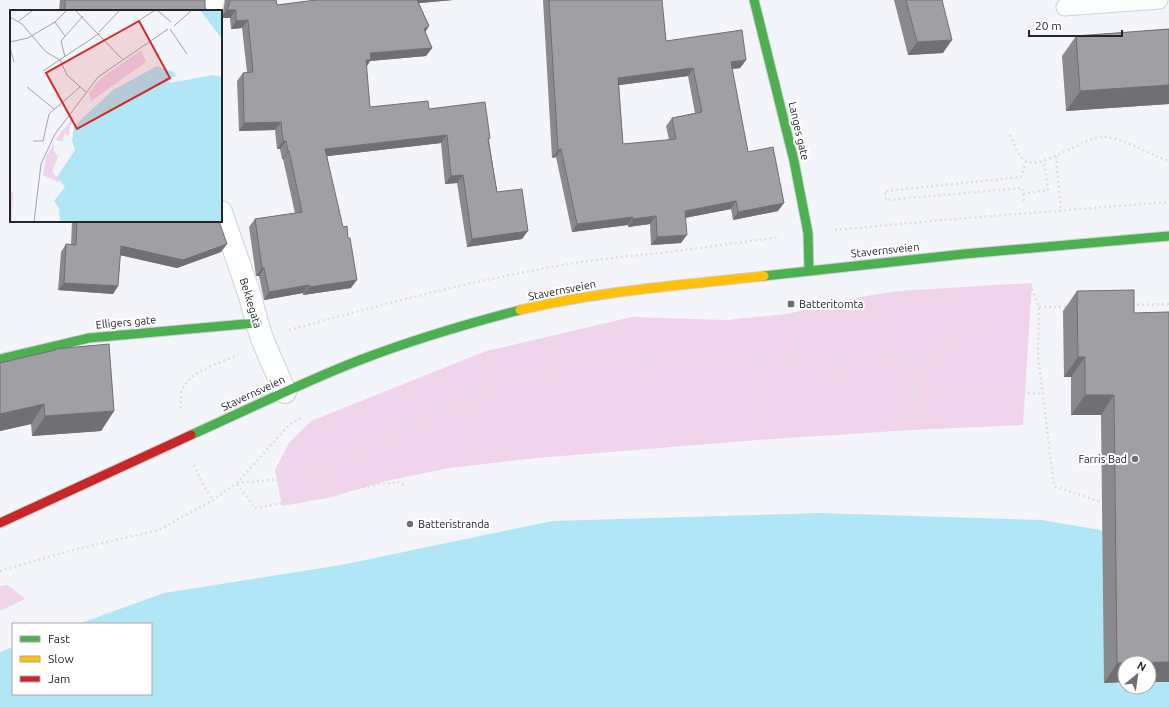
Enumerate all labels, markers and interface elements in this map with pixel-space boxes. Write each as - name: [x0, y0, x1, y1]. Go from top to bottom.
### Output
- inset map: [10, 10, 222, 222]
- scale bar: [1029, 12, 1122, 38]
- text: 20 m: [1035, 19, 1062, 32]
- street label: Langes gate: [786, 101, 812, 161]
- street label: Stavernsveien: [850, 240, 920, 260]
- street label: Bekkegata: [238, 276, 264, 330]
- street label: Stavernsveien: [527, 278, 597, 302]
- place label: Batteritomta: [799, 298, 863, 310]
- marker: Batteritomta: [786, 299, 796, 309]
- street label: Elligers gate: [95, 313, 157, 331]
- street label: Stavernsveien: [219, 373, 287, 413]
- place label: Farris Bad: [1079, 453, 1127, 465]
- marker: Farris Bad: [1130, 454, 1140, 464]
- place label: Batteristranda: [418, 518, 489, 530]
- marker: Batteristranda: [405, 519, 415, 529]
- legend: [12, 623, 152, 695]
- text: Fast: [48, 632, 70, 645]
- text: Slow: [48, 652, 74, 665]
- north arrow: [1117, 655, 1157, 695]
- text: N: [1135, 659, 1148, 673]
- text: Jam: [48, 672, 70, 685]

